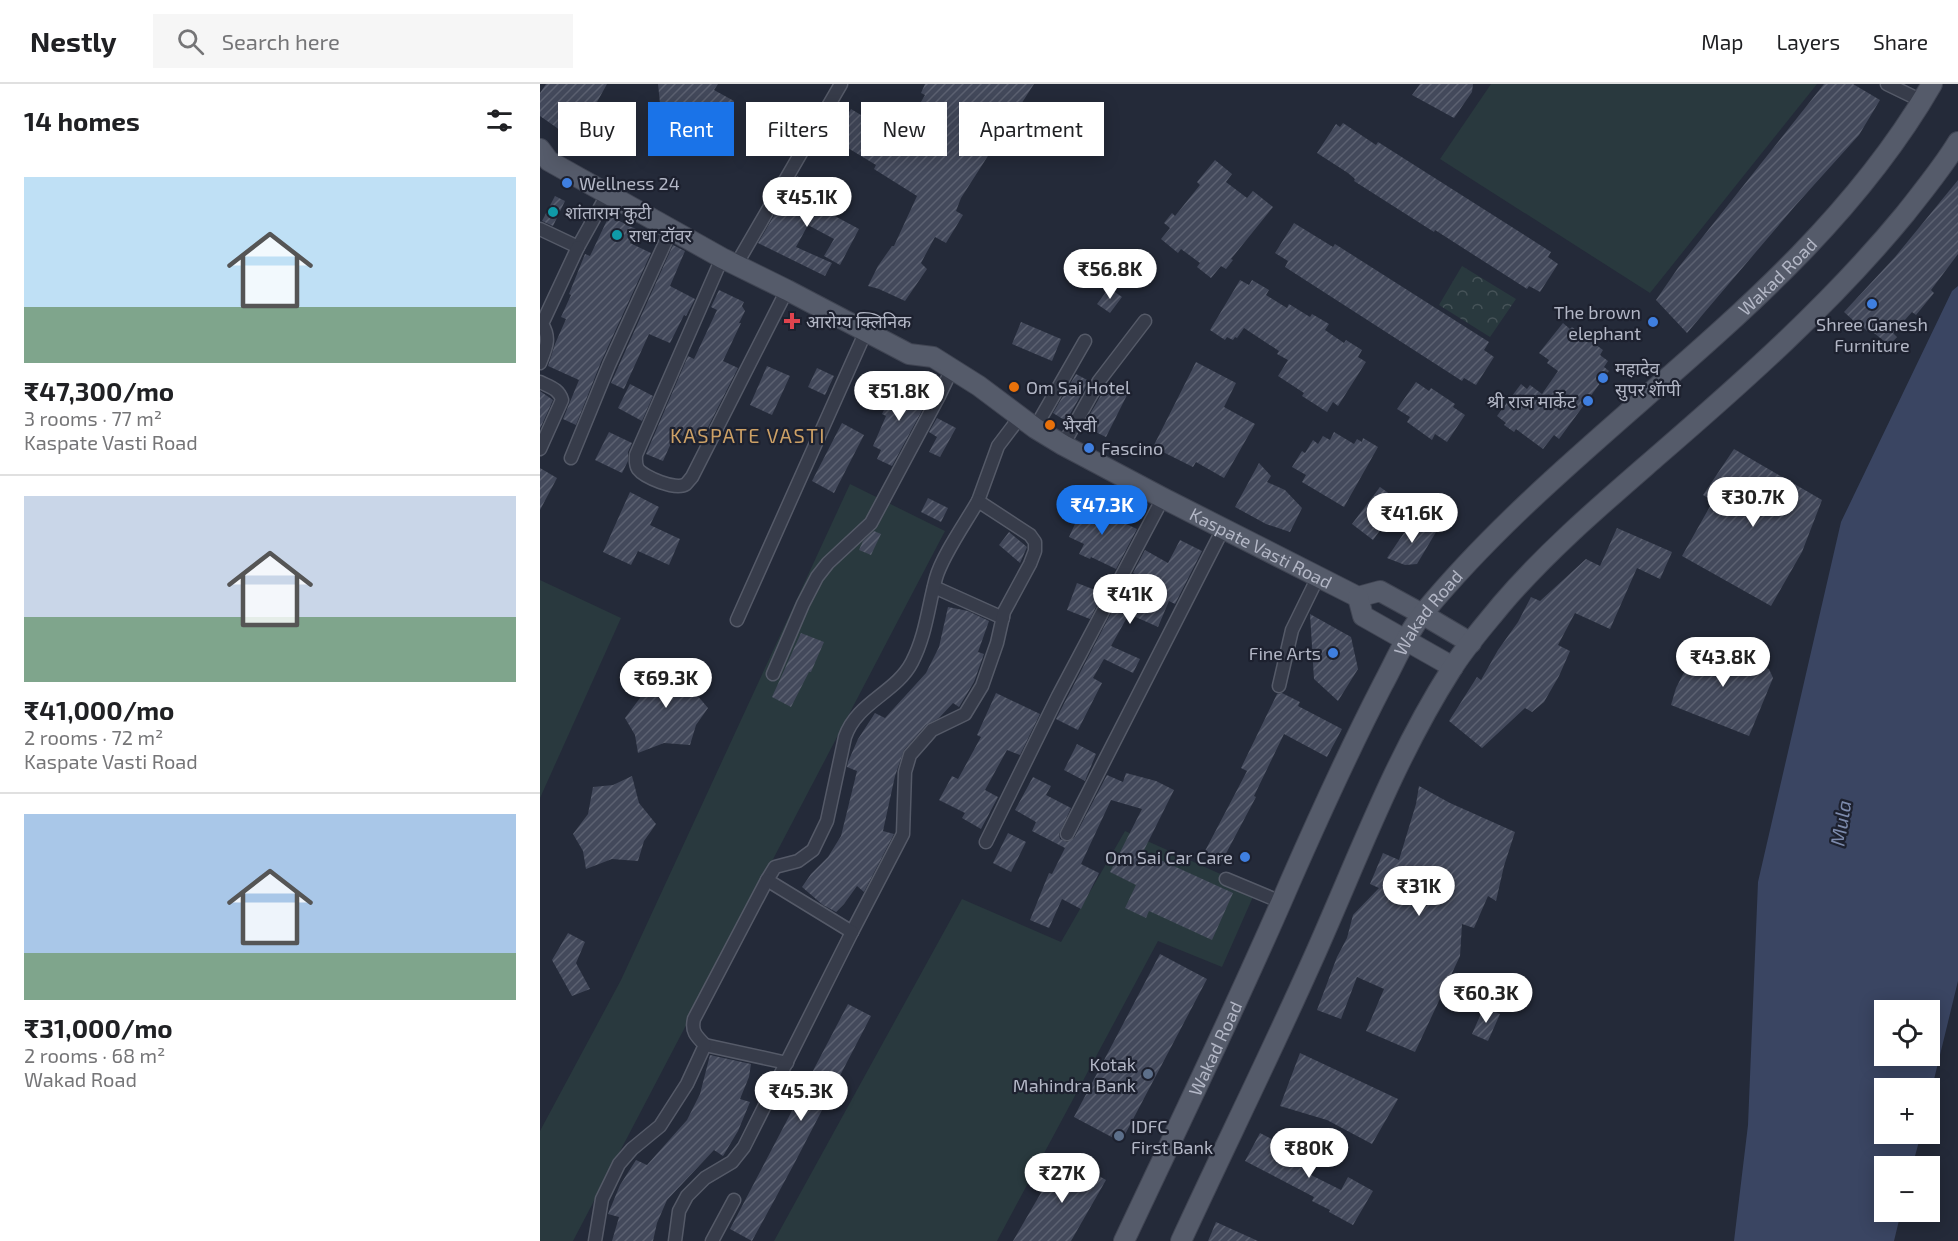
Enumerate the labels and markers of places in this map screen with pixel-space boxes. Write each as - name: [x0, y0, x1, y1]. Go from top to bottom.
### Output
- place label: Wellness 24: [579, 172, 680, 194]
- marker: Wellness 24: [560, 176, 574, 190]
- pin: ₹45.1K: [758, 177, 856, 228]
- place label: शांताराम कुटी: [565, 201, 652, 225]
- marker: शांताराम कुटी: [546, 205, 560, 219]
- place label: राधा टॉवर: [629, 224, 693, 246]
- marker: राधा टॉवर: [610, 228, 624, 242]
- pin: ₹56.8K: [1061, 249, 1159, 300]
- marker: Shree Ganesh Furniture: [1865, 297, 1879, 311]
- place label: The brown elephant: [1554, 301, 1641, 344]
- place label: आरोग्य क्लिनिक: [806, 310, 912, 332]
- marker: आरोग्य क्लिनिक: [783, 312, 801, 330]
- place label: Shree Ganesh Furniture: [1816, 313, 1928, 356]
- marker: The brown elephant: [1646, 315, 1660, 329]
- place label: महादेव सुपर शॅापी: [1615, 357, 1681, 402]
- pin: ₹51.8K: [850, 371, 948, 422]
- marker: महादेव सुपर शॅापी: [1596, 371, 1610, 385]
- place label: Om Sai Hotel: [1026, 376, 1131, 398]
- marker: Om Sai Hotel: [1007, 380, 1021, 394]
- place label: श्री राज मार्केट: [1487, 390, 1577, 412]
- marker: श्री राज मार्केट: [1581, 394, 1595, 408]
- place label: भैरवी: [1062, 414, 1097, 436]
- marker: भैरवी: [1043, 418, 1057, 432]
- place label: Fascino: [1101, 437, 1163, 459]
- marker: Fascino: [1082, 441, 1096, 455]
- pin: ₹30.7K: [1704, 477, 1802, 528]
- pin: ₹47.3K: [1053, 485, 1151, 536]
- pin: ₹41.6K: [1363, 493, 1461, 544]
- pin: ₹41K: [1094, 574, 1166, 625]
- pin: ₹43.8K: [1674, 637, 1772, 688]
- place label: Fine Arts: [1249, 642, 1321, 664]
- marker: Fine Arts: [1326, 646, 1340, 660]
- pin: ₹69.3K: [617, 658, 715, 709]
- place label: Om Sai Car Care: [1105, 846, 1233, 868]
- marker: Om Sai Car Care: [1238, 850, 1252, 864]
- pin: ₹31K: [1383, 866, 1455, 917]
- pin: ₹60.3K: [1437, 973, 1535, 1024]
- place label: Kotak Mahindra Bank: [1013, 1053, 1136, 1096]
- marker: Kotak Mahindra Bank: [1141, 1067, 1155, 1081]
- pin: ₹45.3K: [752, 1071, 850, 1122]
- place label: IDFC First Bank: [1131, 1115, 1213, 1158]
- pin: ₹80K: [1273, 1128, 1345, 1179]
- marker: IDFC First Bank: [1112, 1129, 1126, 1143]
- pin: ₹27K: [1026, 1153, 1098, 1204]

